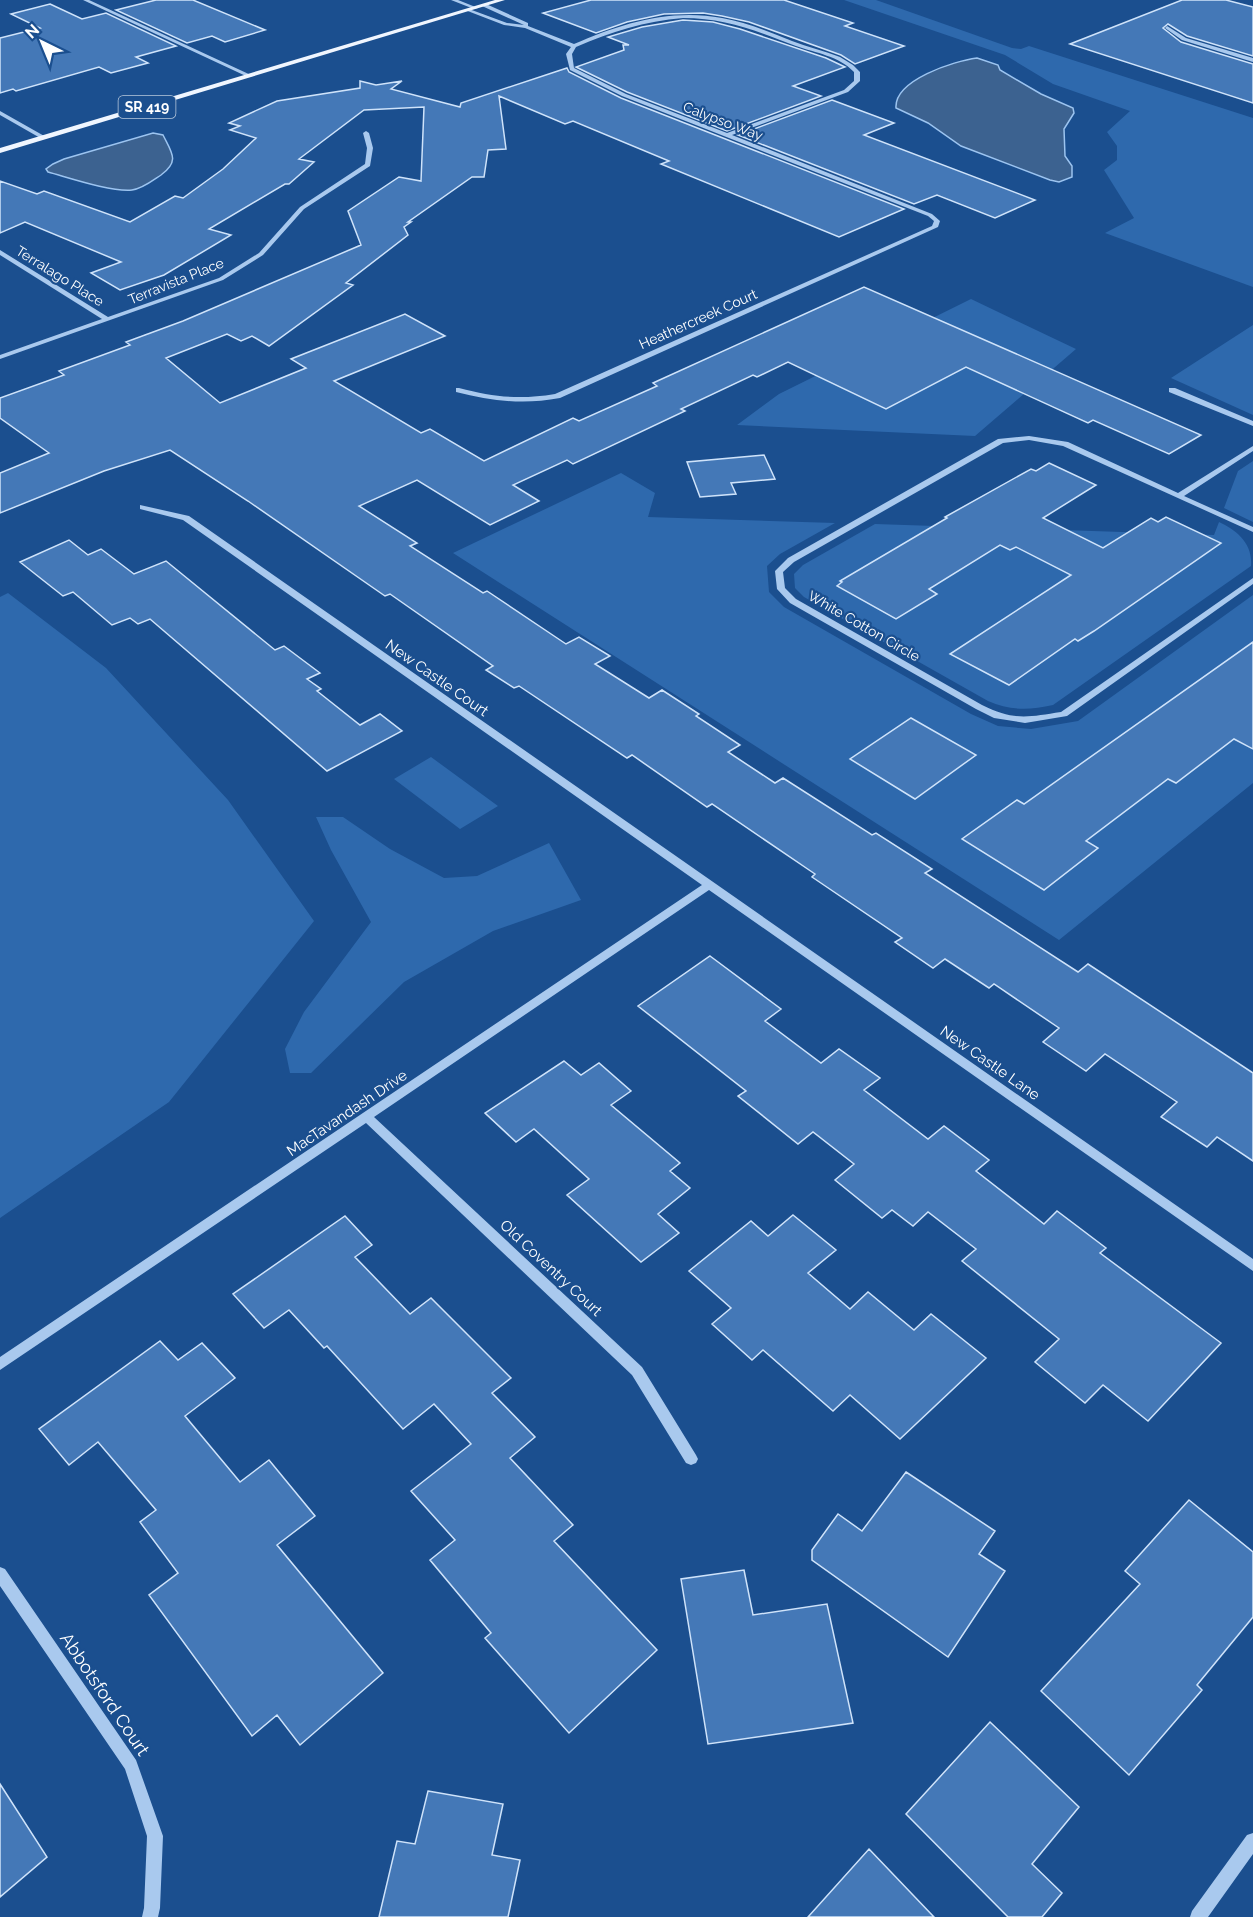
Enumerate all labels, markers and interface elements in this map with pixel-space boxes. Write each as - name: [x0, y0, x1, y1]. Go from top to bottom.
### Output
- north arrow: [12, 12, 72, 72]
- text: N: [21, 20, 43, 43]
- road number: SR 419: [118, 96, 176, 118]
- street label: Calypso Way: [681, 98, 766, 144]
- street label: Terralago Place: [13, 243, 107, 309]
- street label: Terravista Place: [126, 255, 226, 307]
- street label: Heathercreek Court: [637, 286, 760, 352]
- street label: White Cotton Circle: [805, 587, 923, 665]
- street label: New Castle Court: [382, 636, 492, 720]
- street label: New Castle Lane: [937, 1022, 1043, 1104]
- street label: MacTavandash Drive: [283, 1066, 411, 1160]
- street label: Old Coventry Court: [496, 1216, 606, 1320]
- street label: Abbotsford Court: [56, 1628, 154, 1760]

